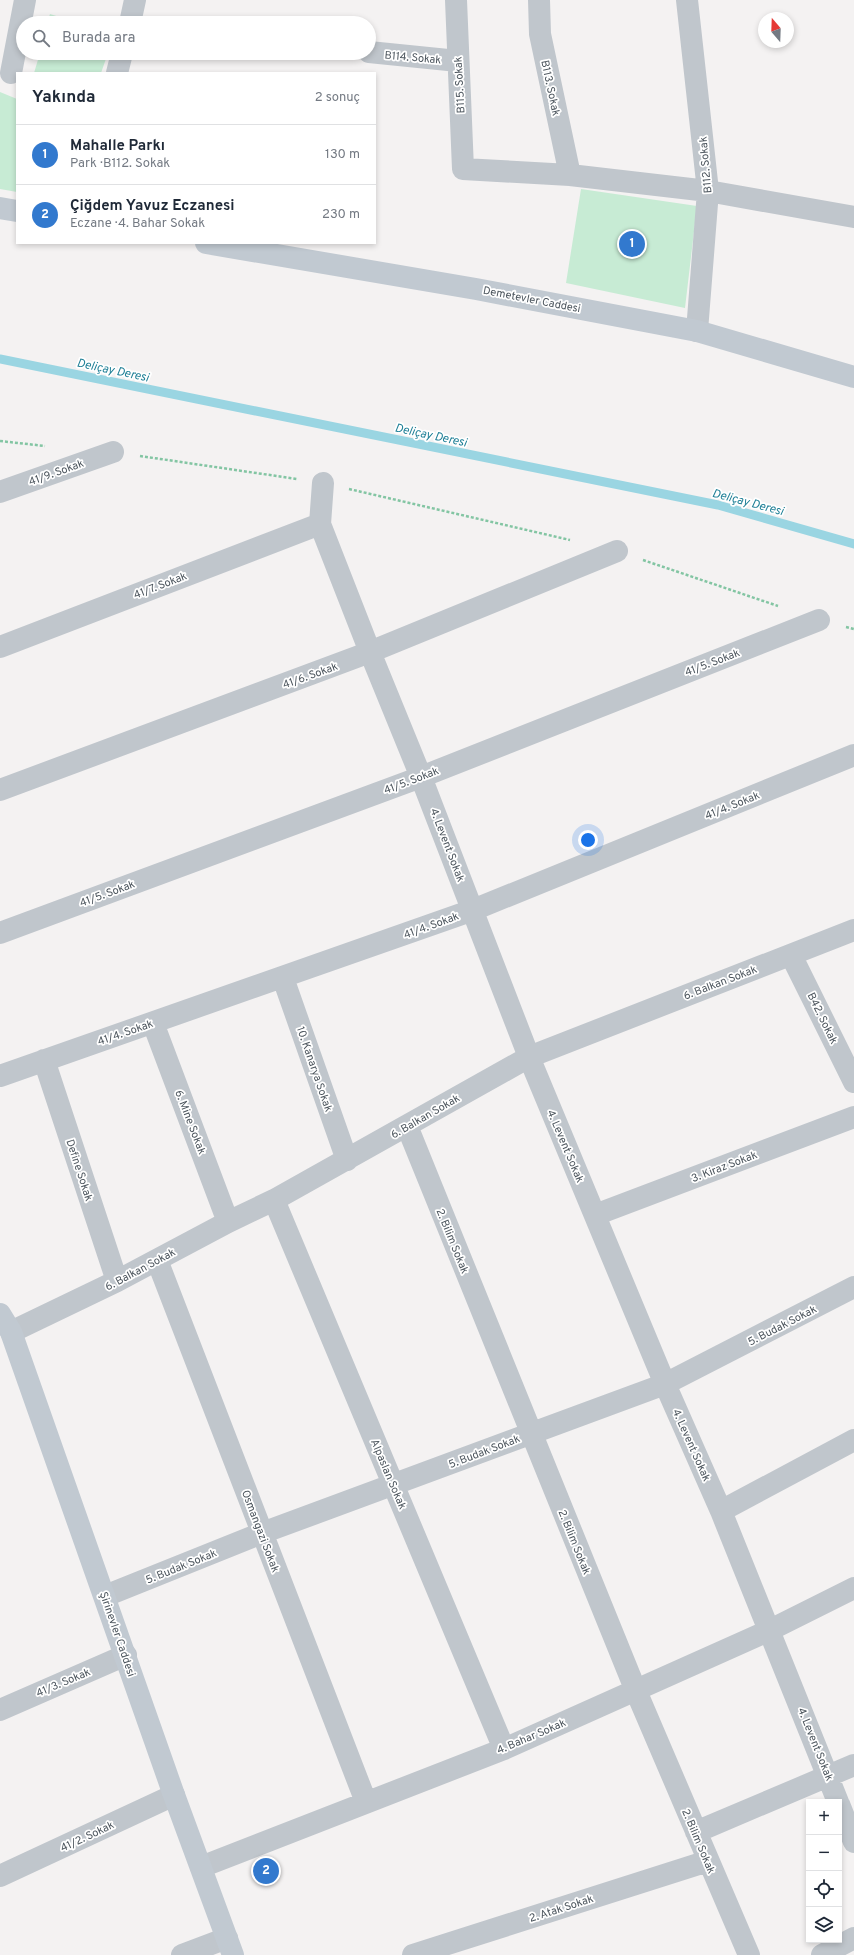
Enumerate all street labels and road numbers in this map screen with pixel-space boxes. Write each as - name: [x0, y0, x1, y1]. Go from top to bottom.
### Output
- street label: B114. Sokak: [384, 49, 442, 67]
- street label: B115. Sokak: [452, 56, 468, 114]
- street label: B113. Sokak: [537, 59, 563, 118]
- street label: B112. Sokak: [697, 136, 715, 194]
- street label: Demetevler Caddesi: [482, 284, 582, 316]
- street label: 41/9. Sokak: [27, 456, 86, 489]
- street label: 41/7. Sokak: [132, 569, 189, 603]
- street label: 41/5. Sokak: [683, 646, 742, 680]
- street label: 41/6. Sokak: [281, 659, 340, 692]
- street label: 41/5. Sokak: [382, 764, 441, 798]
- street label: 41/4. Sokak: [703, 789, 762, 823]
- street label: 4. Levent Sokak: [427, 807, 468, 884]
- street label: 41/5. Sokak: [78, 877, 137, 910]
- street label: 41/4. Sokak: [402, 909, 461, 942]
- street label: 6. Balkan Sokak: [682, 962, 759, 1003]
- street label: B42. Sokak: [804, 990, 841, 1047]
- street label: 41/4. Sokak: [96, 1017, 155, 1049]
- street label: 10. Kanarya Sokak: [293, 1025, 335, 1114]
- street label: 6. Mine Sokak: [171, 1088, 209, 1157]
- street label: 6. Balkan Sokak: [388, 1091, 463, 1142]
- street label: 4. Levent Sokak: [543, 1108, 587, 1185]
- street label: Define Sokak: [62, 1138, 96, 1203]
- street label: 3. Kiraz Sokak: [689, 1148, 759, 1186]
- street label: 2. Bilim Sokak: [433, 1207, 472, 1276]
- street label: 6. Balkan Sokak: [103, 1245, 178, 1294]
- street label: 5. Budak Sokak: [746, 1302, 819, 1349]
- street label: 4. Levent Sokak: [669, 1407, 713, 1484]
- street label: 5. Budak Sokak: [447, 1432, 522, 1472]
- street label: Alpaslan Sokak: [367, 1437, 409, 1512]
- street label: Osmangazi Sokak: [238, 1488, 282, 1575]
- street label: 2. Bilim Sokak: [555, 1508, 594, 1577]
- street label: 5. Budak Sokak: [144, 1546, 219, 1588]
- street label: Şirinevler Caddesi: [96, 1590, 138, 1679]
- street label: 41/3. Sokak: [34, 1665, 93, 1701]
- street label: 4. Levent Sokak: [794, 1706, 836, 1783]
- street label: 4. Bahar Sokak: [495, 1716, 568, 1758]
- street label: 2. Bilim Sokak: [678, 1807, 718, 1876]
- street label: 41/2. Sokak: [58, 1818, 117, 1855]
- street label: 2. Atak Sokak: [527, 1892, 595, 1926]

